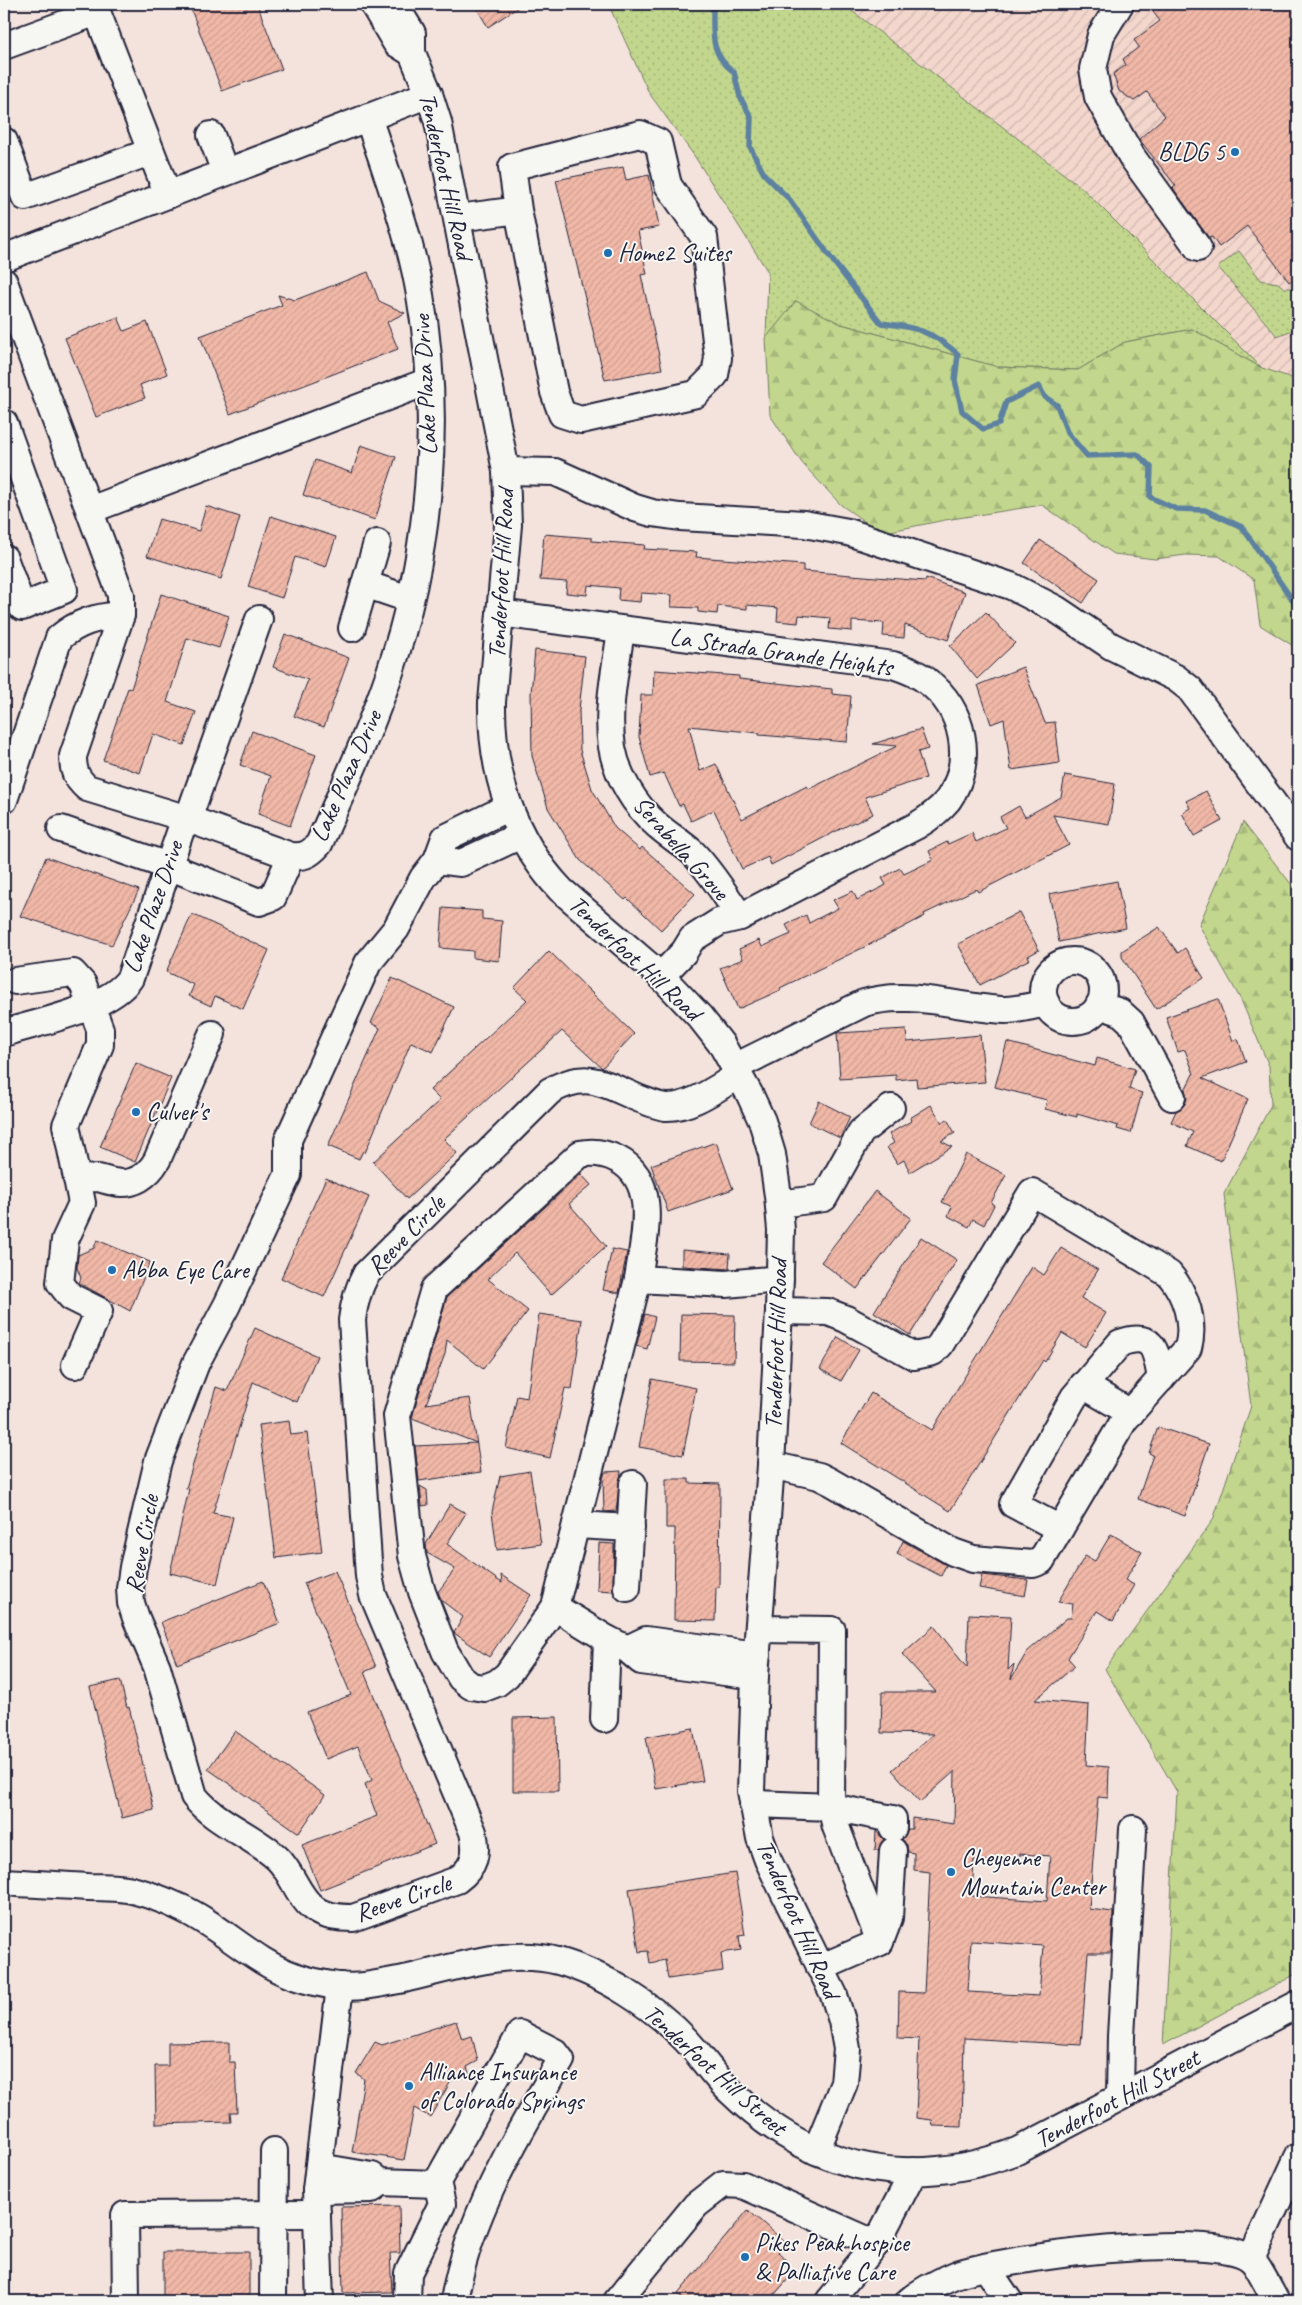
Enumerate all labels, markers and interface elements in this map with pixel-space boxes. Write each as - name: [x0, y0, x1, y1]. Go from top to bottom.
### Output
- street label: Tenderfoot Hill Road: [411, 90, 482, 267]
- place label: BLDG 5: [1158, 136, 1227, 168]
- marker: BLDG 5: [1229, 146, 1241, 158]
- place label: Home2 Suites: [618, 237, 733, 269]
- marker: Home2 Suites: [602, 247, 614, 259]
- street label: Lake Plaza Drive: [405, 312, 445, 456]
- street label: Tenderfoot Hill Road: [481, 484, 522, 660]
- street label: La Strada Grande Heights: [668, 621, 897, 684]
- street label: Lake Plaza Drive: [303, 704, 390, 847]
- street label: Serabella Grove: [626, 789, 738, 908]
- street label: Lake Plaze Drive: [115, 835, 191, 977]
- street label: Tenderfoot Hill Road: [562, 888, 711, 1031]
- place label: Culver's: [146, 1096, 211, 1128]
- marker: Culver's: [130, 1106, 142, 1118]
- street label: Reeve Circle: [360, 1187, 453, 1282]
- place label: Abba Eye Care: [122, 1254, 250, 1286]
- street label: Tenderfoot Hill Road: [757, 1254, 795, 1430]
- marker: Abba Eye Care: [106, 1264, 118, 1276]
- street label: Reeve Circle: [118, 1490, 167, 1596]
- street label: Tenderfoot Hill Road: [749, 1835, 849, 2007]
- place label: Cheyenne Mountain Center: [961, 1842, 1107, 1903]
- street label: Reeve Circle: [351, 1866, 457, 1929]
- marker: Cheyenne Mountain Center: [945, 1866, 957, 1878]
- street label: Tenderfoot Hill Street: [637, 1997, 795, 2145]
- street label: Tenderfoot Hill Street: [1029, 2041, 1207, 2156]
- place label: Alliance Insurance of Colorado Springs: [419, 2056, 586, 2117]
- marker: Alliance Insurance of Colorado Springs: [403, 2080, 415, 2092]
- place label: Pikes Peak hospice & Palliative Care: [755, 2227, 911, 2288]
- marker: Pikes Peak hospice & Palliative Care: [739, 2251, 751, 2263]

